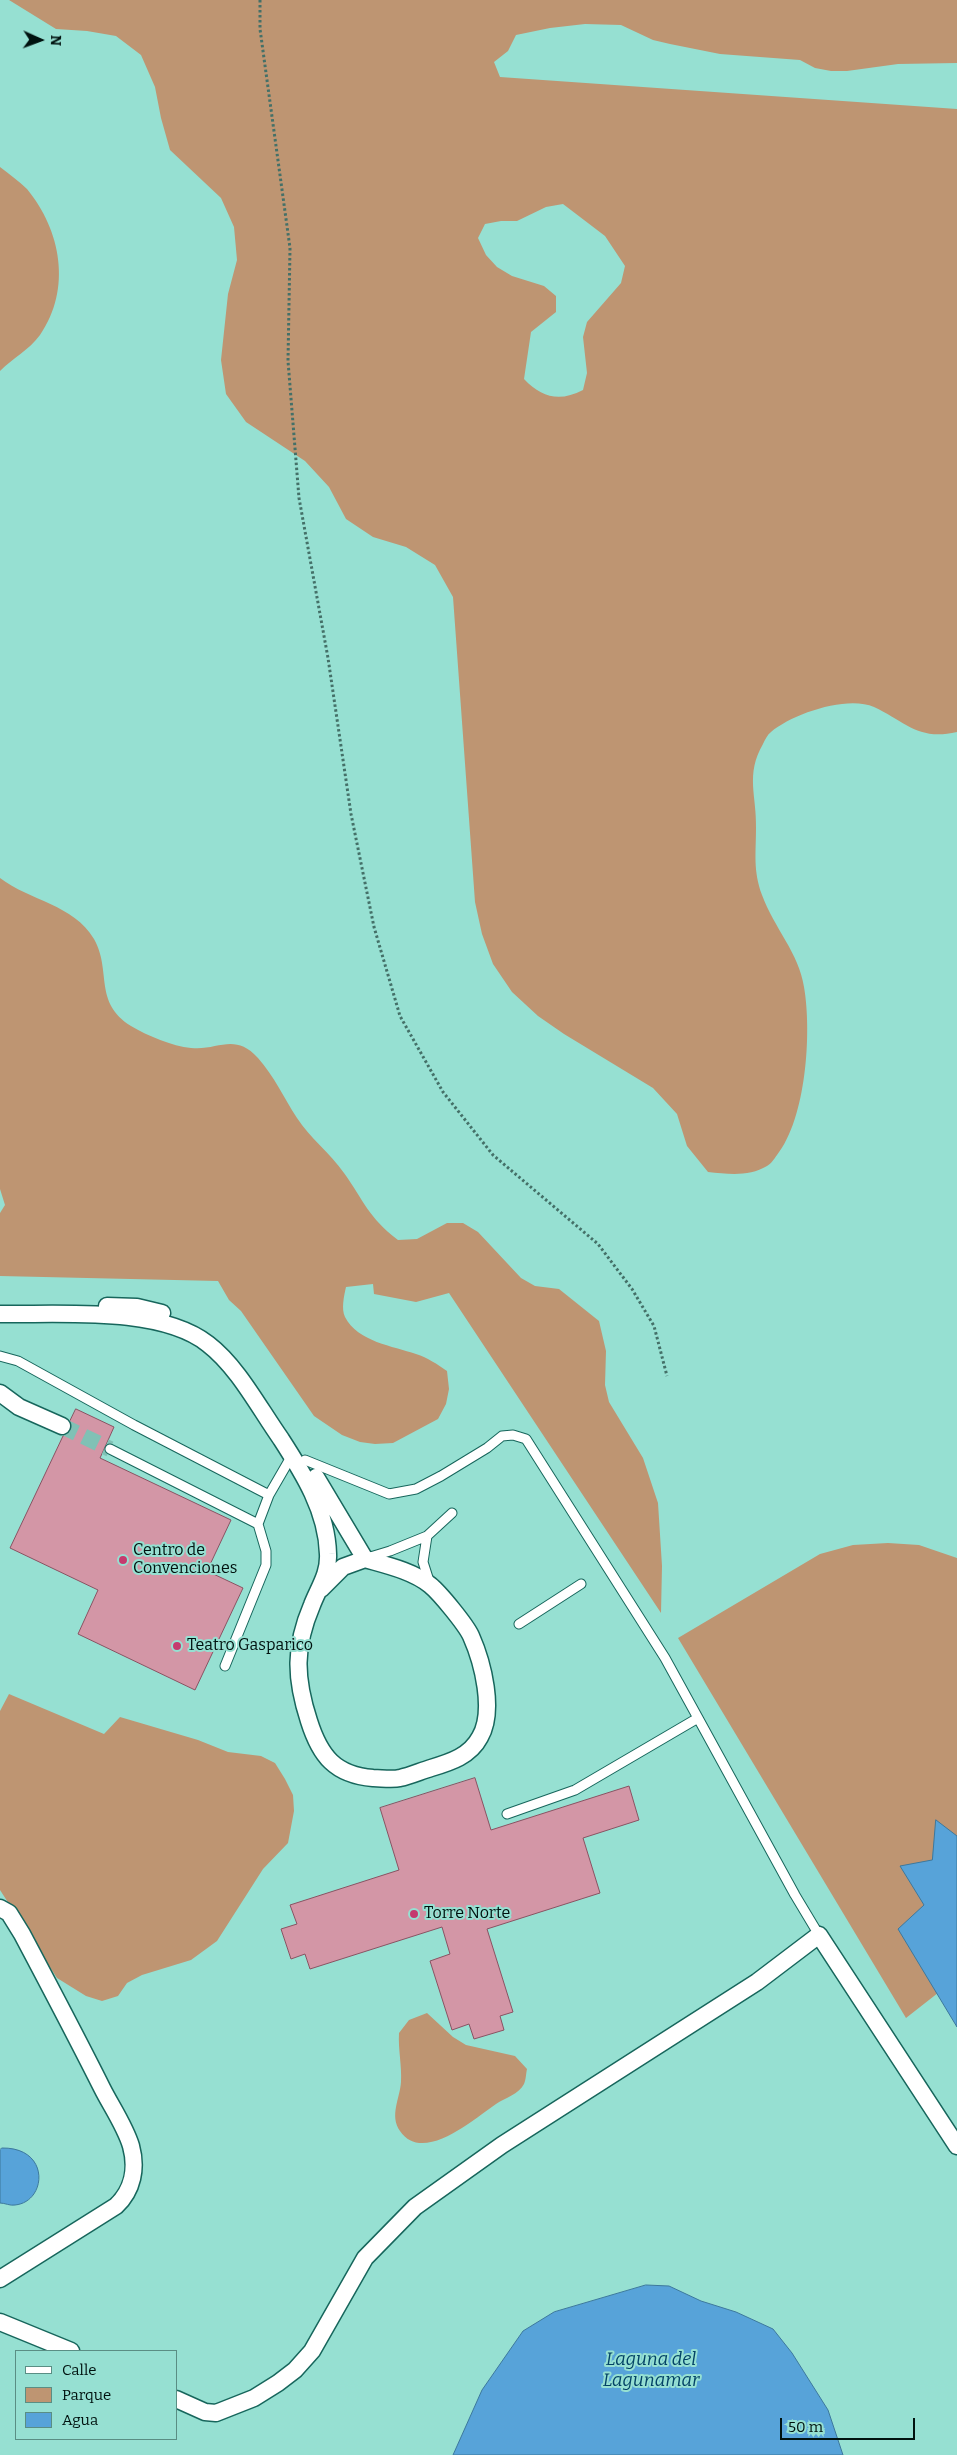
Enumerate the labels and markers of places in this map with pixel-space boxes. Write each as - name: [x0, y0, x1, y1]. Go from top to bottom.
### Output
- place label: Centro de Convenciones: [133, 1541, 237, 1579]
- marker: Centro de Convenciones: [117, 1554, 129, 1566]
- place label: Teatro Gasparico: [187, 1636, 313, 1656]
- marker: Teatro Gasparico: [171, 1640, 183, 1652]
- place label: Torre Norte: [424, 1904, 510, 1924]
- marker: Torre Norte: [408, 1908, 420, 1920]

